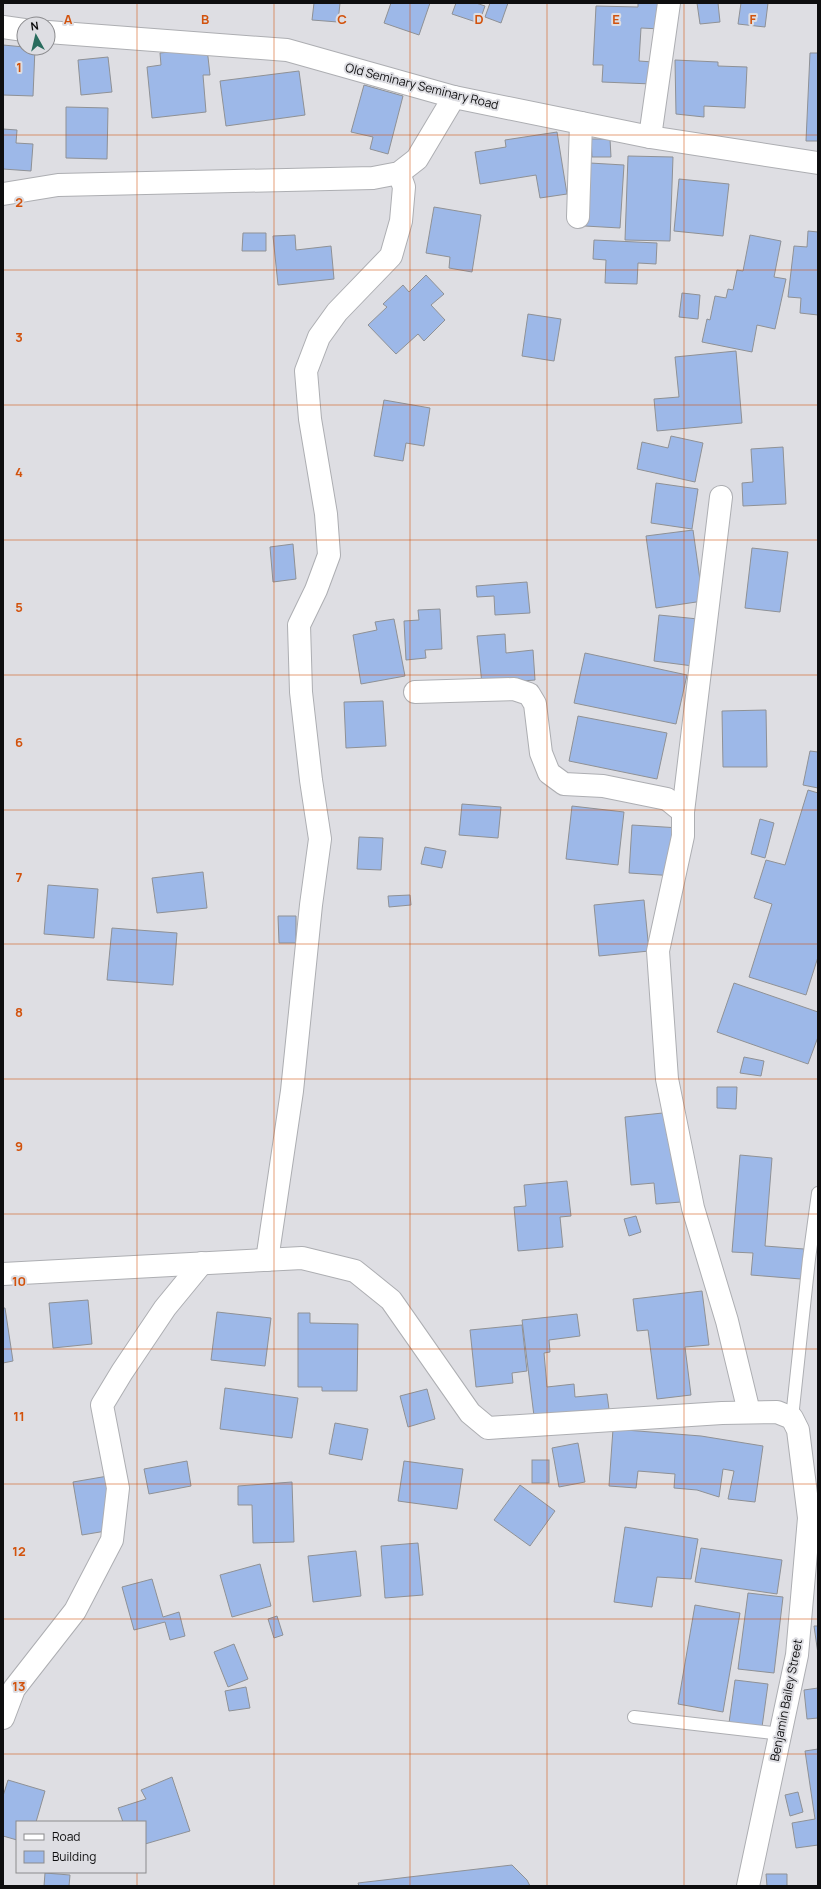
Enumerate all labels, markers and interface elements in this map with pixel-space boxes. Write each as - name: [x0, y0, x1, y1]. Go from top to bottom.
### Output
- text: A: [64, 10, 73, 28]
- text: B: [201, 10, 209, 28]
- text: C: [337, 10, 347, 28]
- text: D: [474, 10, 484, 28]
- text: E: [612, 10, 620, 28]
- text: F: [750, 10, 757, 28]
- north arrow: [16, 16, 56, 56]
- text: N: [30, 18, 40, 34]
- text: 1: [16, 58, 22, 76]
- street label: Old Seminary Seminary Road: [344, 59, 500, 113]
- text: 2: [15, 193, 23, 211]
- text: 3: [15, 328, 23, 346]
- text: 4: [15, 463, 23, 481]
- text: 5: [15, 598, 23, 616]
- text: 6: [15, 733, 23, 751]
- text: 7: [16, 868, 23, 886]
- text: 8: [15, 1003, 23, 1021]
- text: 9: [15, 1137, 23, 1155]
- text: 10: [12, 1272, 26, 1290]
- text: 11: [13, 1407, 25, 1425]
- text: 12: [12, 1542, 26, 1560]
- street label: Benjamin Bailey Street: [766, 1637, 806, 1762]
- text: 13: [12, 1677, 26, 1695]
- legend: [16, 1821, 146, 1873]
- text: Road: [52, 1828, 80, 1845]
- text: Building: [52, 1848, 96, 1865]

